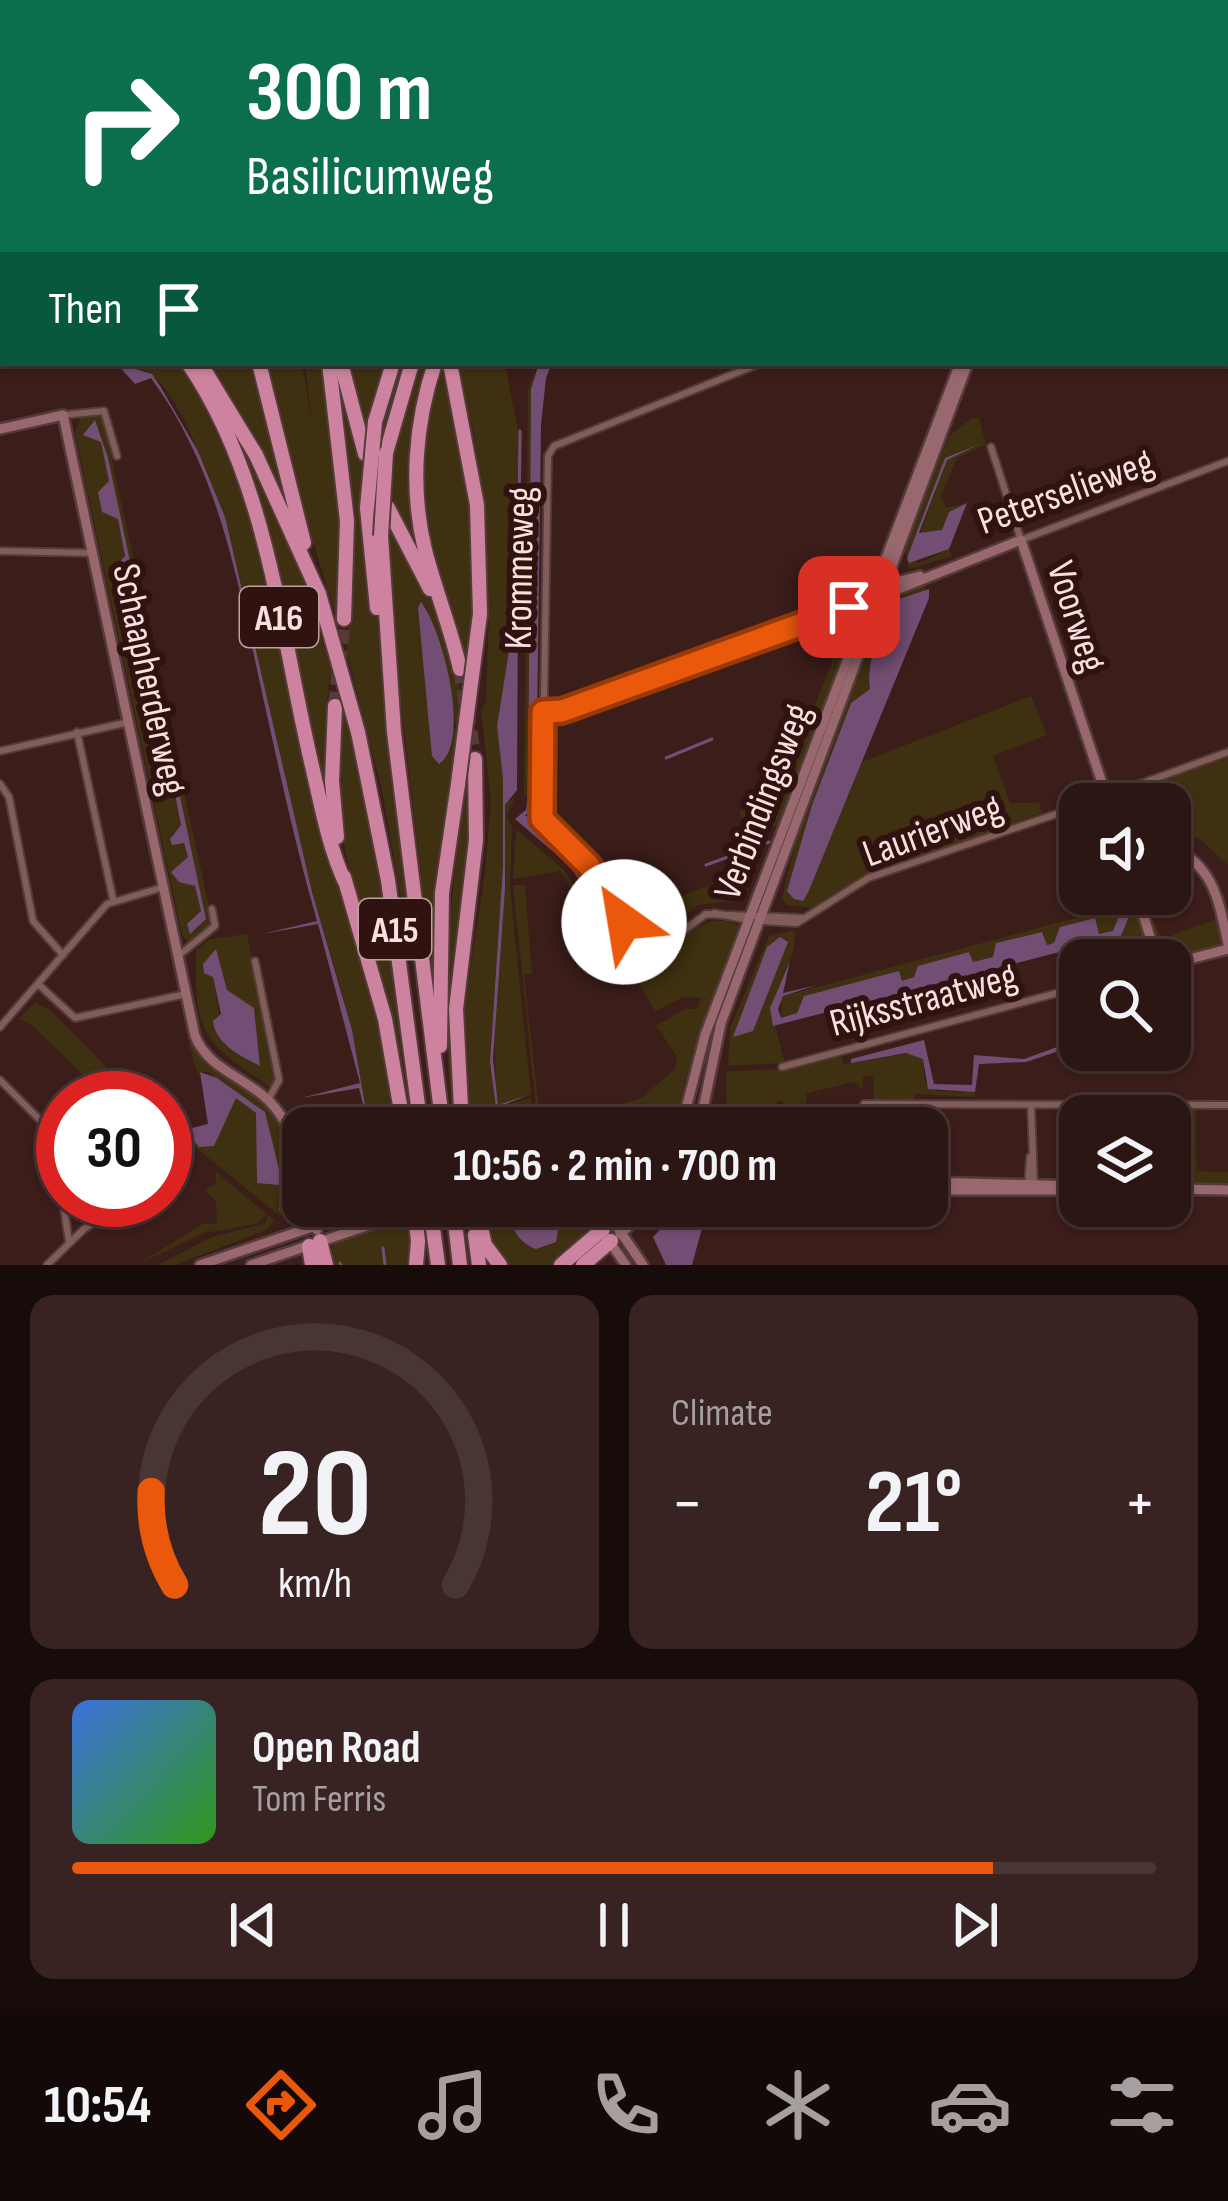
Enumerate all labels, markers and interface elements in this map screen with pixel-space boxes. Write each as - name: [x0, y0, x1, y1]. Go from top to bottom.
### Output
- text: 300 m: [246, 43, 432, 144]
- icon: right: [48, 48, 204, 204]
- text: Basilicumweg: [246, 145, 494, 210]
- icon: arrive: [146, 276, 212, 342]
- text: Then: [48, 282, 122, 337]
- street label: Peterselieweg: [972, 439, 1160, 546]
- street label: Krommeweg: [496, 486, 545, 650]
- pin: [798, 556, 900, 658]
- street label: Voorweg: [1036, 556, 1116, 678]
- street label: Schaapherderweg: [101, 560, 196, 799]
- icon: arrive: [816, 574, 882, 640]
- road number: A16: [240, 587, 318, 647]
- street label: Verbindingsweg: [704, 697, 822, 907]
- map controls: [1059, 783, 1191, 1227]
- button: sound: [1059, 783, 1191, 915]
- street label: Laurierweg: [857, 785, 1009, 878]
- position arrow: [561, 859, 687, 985]
- road number: A15: [359, 899, 431, 959]
- button: search: [1059, 939, 1191, 1071]
- street label: Rijksstraatweg: [825, 953, 1022, 1048]
- speed limit sign: 30: [36, 1071, 192, 1227]
- button: layers: [1059, 1095, 1191, 1227]
- text: 10:56 · 2 min · 700 m: [453, 1139, 777, 1194]
- text: Climate: [671, 1390, 773, 1437]
- text: 20: [257, 1422, 372, 1571]
- text: 21°: [865, 1450, 962, 1558]
- text: −: [671, 1465, 703, 1544]
- text: +: [1124, 1465, 1156, 1544]
- text: km/h: [277, 1558, 352, 1610]
- text: Open Road: [252, 1721, 420, 1776]
- text: Tom Ferris: [252, 1776, 386, 1823]
- icon: previous: [220, 1892, 286, 1958]
- icon: pause: [581, 1892, 647, 1958]
- icon: next: [942, 1892, 1008, 1958]
- icon: directions: [239, 2063, 323, 2147]
- icon: music: [411, 2063, 495, 2147]
- icon: phone: [584, 2063, 668, 2147]
- icon: climate: [756, 2063, 840, 2147]
- icon: car: [928, 2063, 1012, 2147]
- icon: filters: [1100, 2063, 1184, 2147]
- text: 10:54: [44, 2073, 151, 2138]

